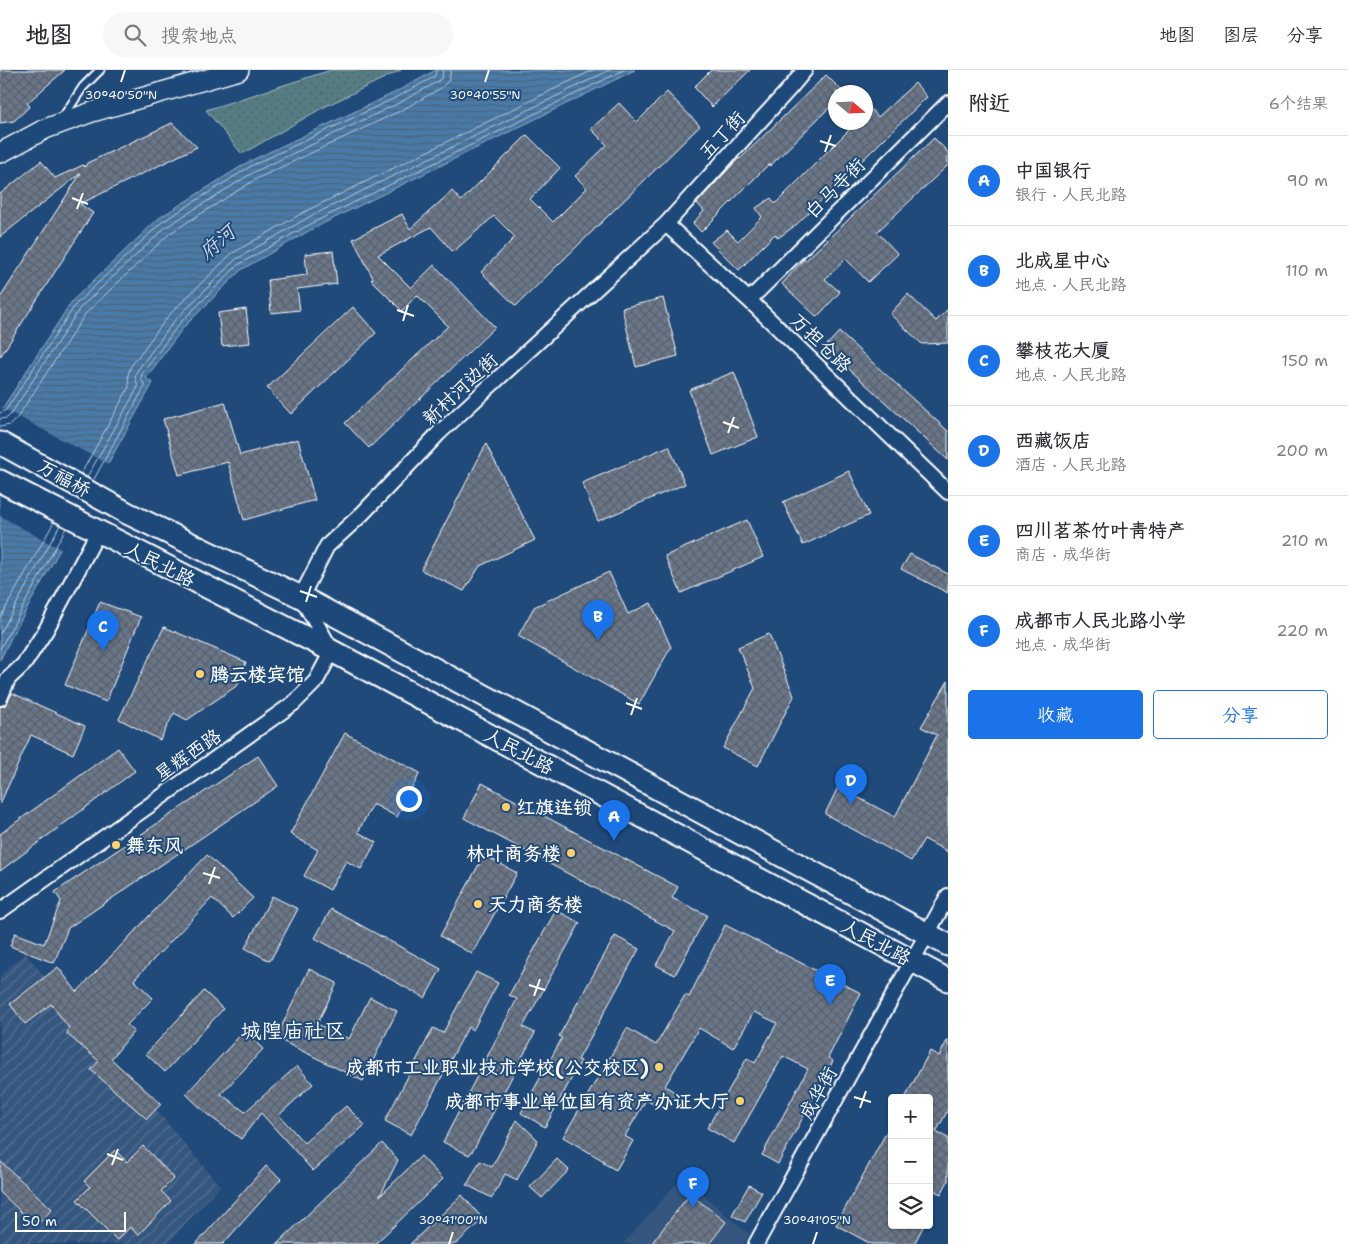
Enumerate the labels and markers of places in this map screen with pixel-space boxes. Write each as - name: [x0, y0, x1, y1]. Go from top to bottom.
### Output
- pin: B: [582, 600, 614, 641]
- pin: C: [87, 610, 119, 651]
- place label: 腾云楼宾馆: [210, 662, 305, 687]
- marker: 腾云楼宾馆: [194, 668, 206, 680]
- pin: D: [835, 764, 867, 805]
- place label: 红旗连锁: [516, 795, 592, 820]
- pin: A: [598, 800, 630, 841]
- marker: 红旗连锁: [500, 801, 512, 813]
- place label: 舞东风: [126, 833, 183, 858]
- marker: 舞东风: [110, 839, 122, 851]
- place label: 林叶商务楼: [466, 841, 561, 866]
- marker: 林叶商务楼: [565, 847, 577, 859]
- place label: 天力商务楼: [488, 892, 583, 917]
- marker: 天力商务楼: [472, 898, 484, 910]
- pin: E: [814, 964, 846, 1005]
- place label: 成都市工业职业技术学校(公交校区): [346, 1055, 649, 1080]
- marker: 成都市工业职业技术学校(公交校区): [653, 1061, 665, 1073]
- place label: 成都市事业单位国有资产办证大厅: [445, 1089, 730, 1114]
- marker: 成都市事业单位国有资产办证大厅: [734, 1095, 746, 1107]
- pin: F: [677, 1167, 709, 1208]

